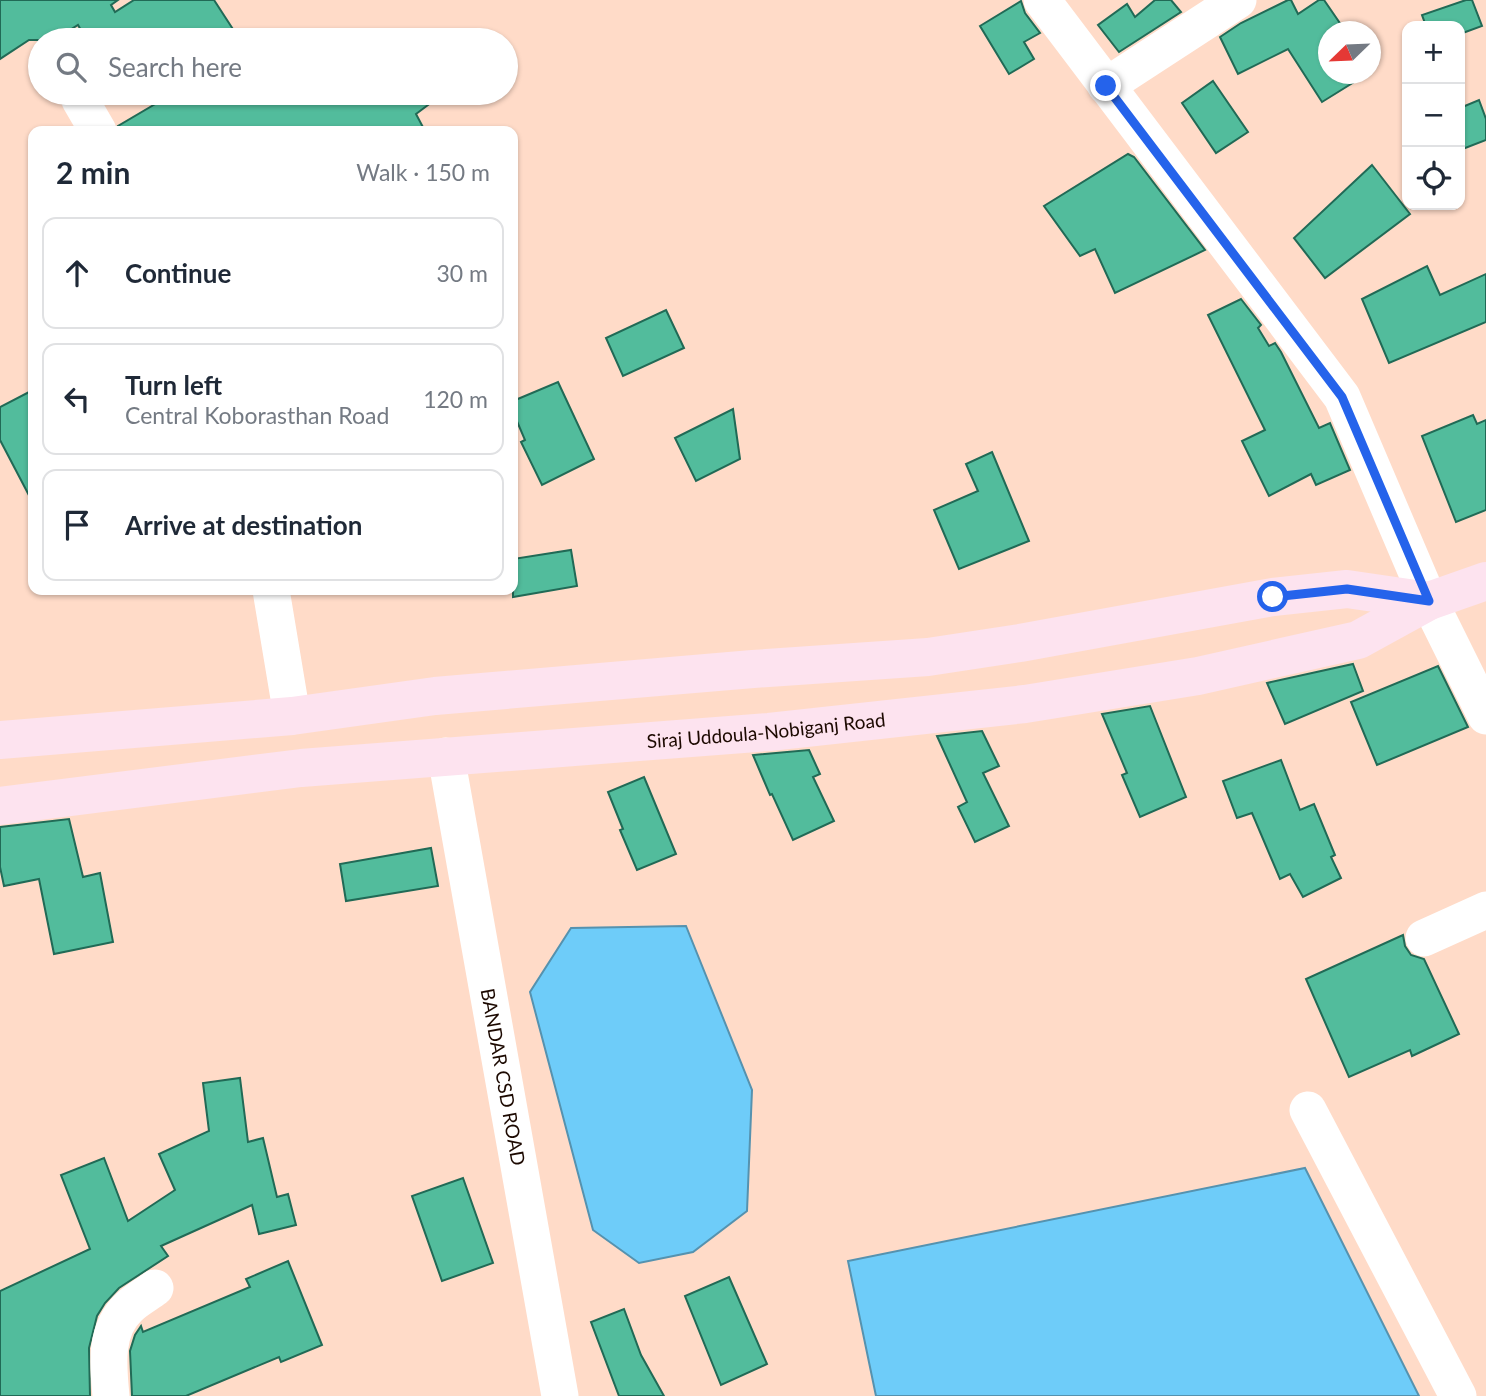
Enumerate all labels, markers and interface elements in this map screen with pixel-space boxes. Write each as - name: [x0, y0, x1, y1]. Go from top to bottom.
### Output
- north arrow: [1318, 21, 1381, 84]
- map controls: [1402, 21, 1465, 210]
- button: +: [1402, 21, 1465, 84]
- search box: [28, 28, 518, 105]
- icon: search: [52, 48, 90, 86]
- text: Search here: [108, 51, 242, 83]
- route end: [1090, 70, 1121, 101]
- button: −: [1402, 84, 1465, 147]
- button: locate: [1402, 147, 1465, 210]
- text: 2 min: [56, 154, 130, 190]
- text: Walk · 150 m: [356, 158, 490, 186]
- icon: ahead: [58, 254, 96, 292]
- text: Continue: [125, 257, 231, 289]
- text: 30 m: [437, 259, 488, 287]
- text: Turn left: [125, 369, 222, 401]
- icon: left: [58, 380, 96, 418]
- text: 120 m: [423, 385, 488, 413]
- text: Central Koborasthan Road: [125, 401, 389, 429]
- icon: arrive: [58, 506, 96, 544]
- text: Arrive at destination: [125, 509, 362, 541]
- route start: [1257, 581, 1288, 612]
- street label: Siraj Uddoula-Nobiganj Road: [646, 707, 886, 752]
- street label: BANDAR CSD ROAD: [477, 986, 531, 1167]

